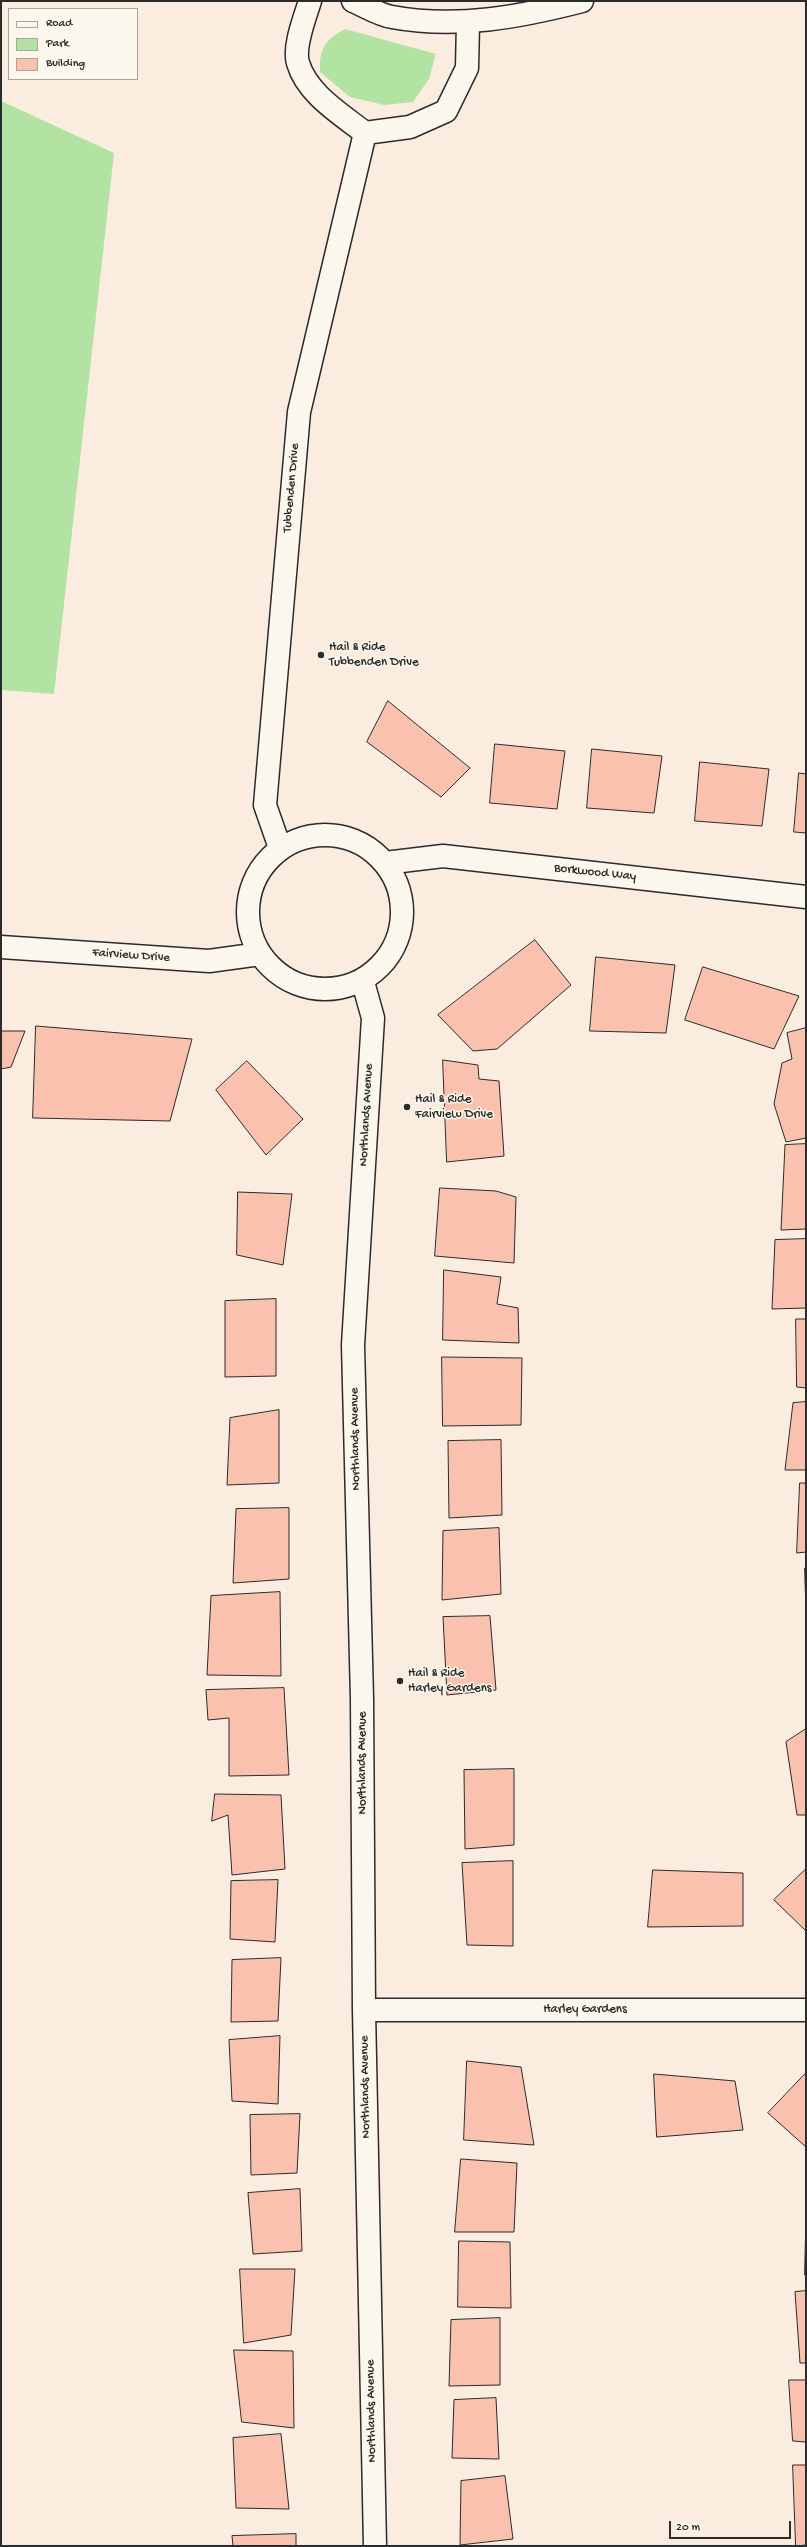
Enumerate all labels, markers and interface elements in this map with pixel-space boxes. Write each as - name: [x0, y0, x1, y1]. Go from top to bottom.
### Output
- legend: [8, 8, 138, 80]
- text: Road: [46, 17, 72, 31]
- text: Park: [46, 37, 69, 51]
- text: Building: [46, 57, 85, 71]
- street label: Tubbenden Drive: [280, 443, 304, 533]
- place label: Hail & Ride Tubbenden Drive: [329, 640, 419, 671]
- marker: Hail & Ride Tubbenden Drive: [316, 650, 326, 660]
- street label: Borkwood Way: [553, 861, 637, 885]
- street label: Fairview Drive: [92, 945, 170, 967]
- street label: Northlands Avenue: [357, 1063, 377, 1167]
- place label: Hail & Ride Fairview Drive: [415, 1092, 493, 1123]
- marker: Hail & Ride Fairview Drive: [402, 1102, 412, 1112]
- street label: Northlands Avenue: [347, 1387, 365, 1491]
- place label: Hail & Ride Harley Gardens: [408, 1666, 492, 1697]
- marker: Hail & Ride Harley Gardens: [395, 1676, 405, 1686]
- street label: Northlands Avenue: [355, 1712, 371, 1814]
- street label: Harley Gardens: [543, 2002, 627, 2018]
- street label: Northlands Avenue: [357, 2035, 375, 2139]
- street label: Northlands Avenue: [363, 2359, 381, 2463]
- scale bar: [671, 2513, 793, 2539]
- text: 20 m: [676, 2521, 700, 2535]

